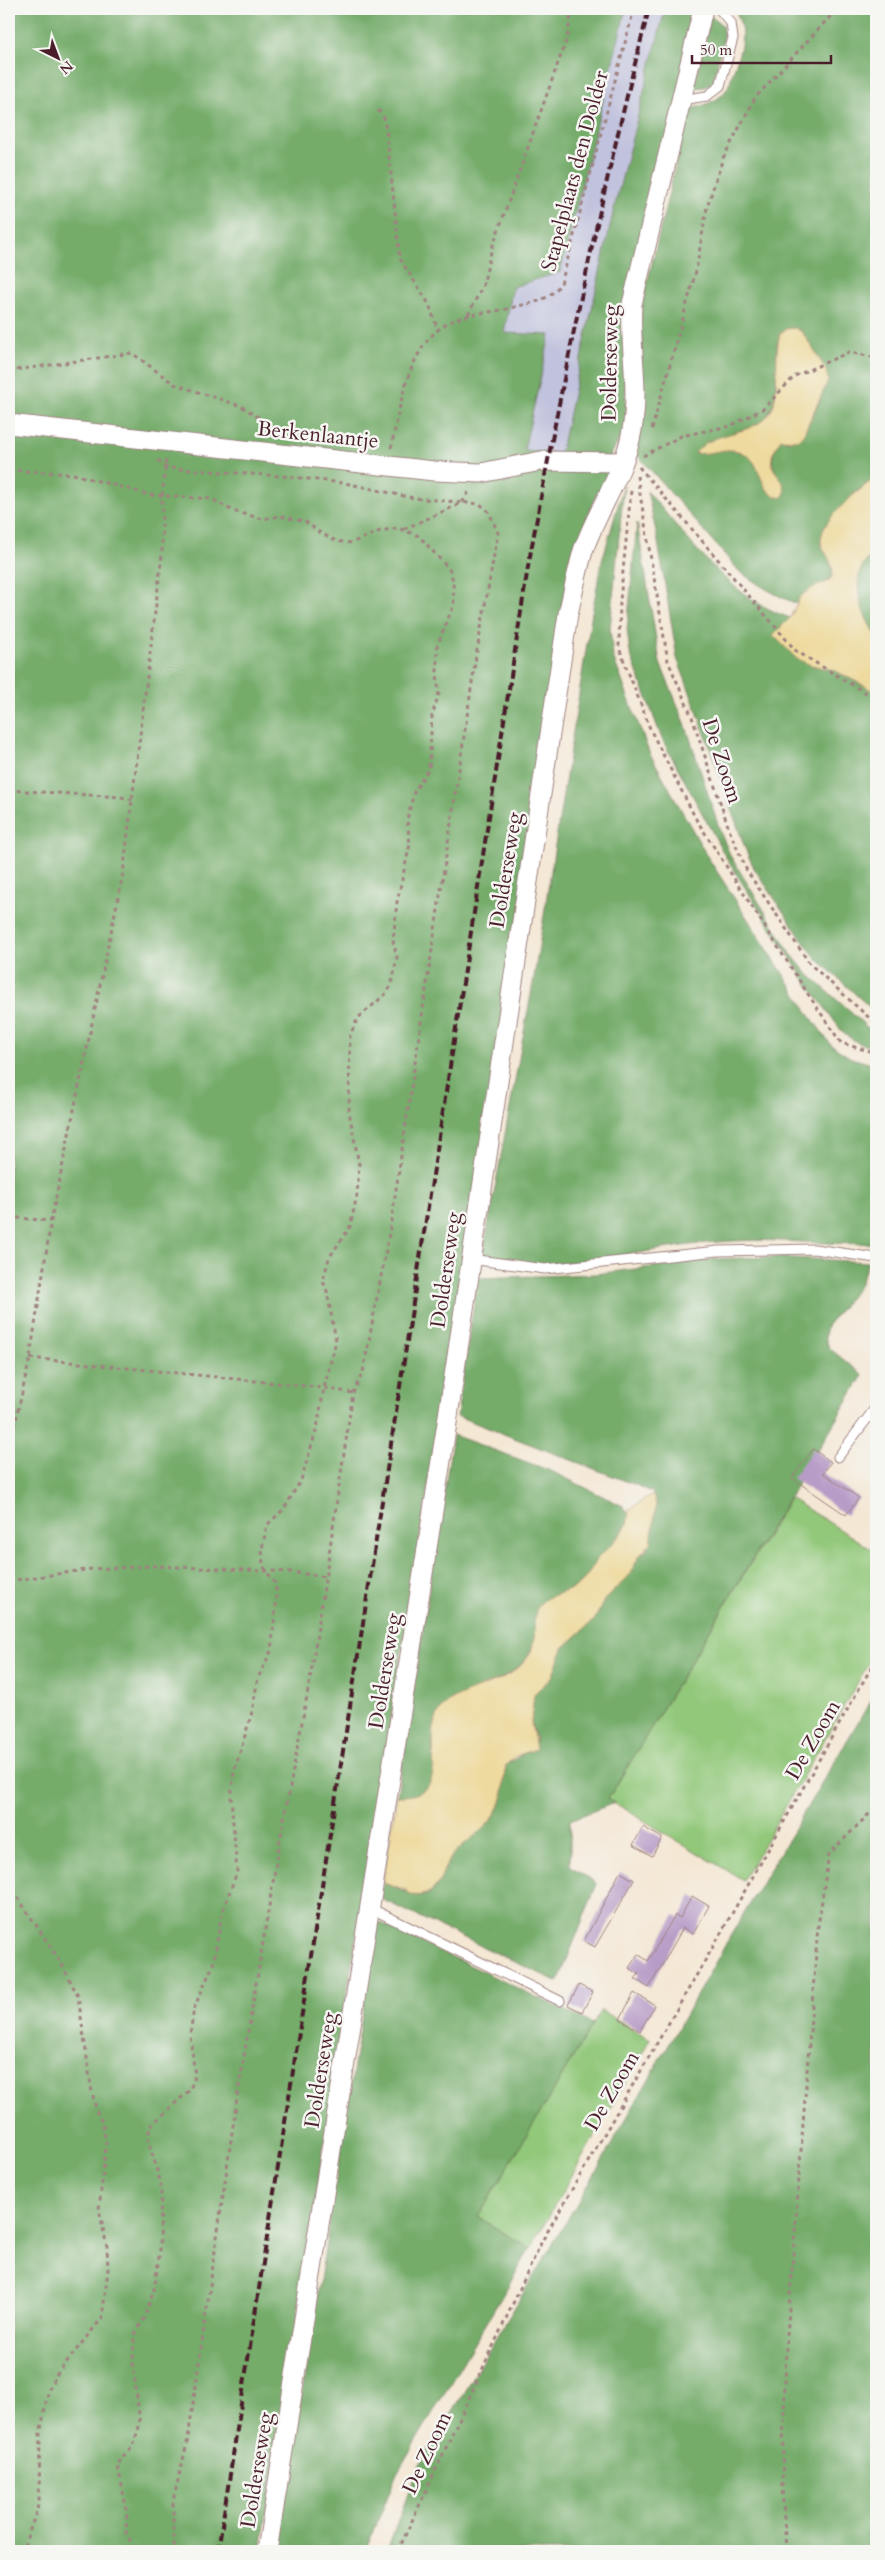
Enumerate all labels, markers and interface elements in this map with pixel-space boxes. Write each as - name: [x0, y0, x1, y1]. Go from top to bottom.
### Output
- north arrow: [32, 32, 82, 82]
- scale bar: [692, 32, 831, 64]
- text: 50 m: [700, 40, 732, 60]
- text: N: [55, 56, 77, 78]
- street label: Stapelplaats den Dolder: [534, 67, 616, 275]
- street label: Dolderseweg: [594, 304, 626, 422]
- street label: Berkenlaantje: [256, 414, 380, 456]
- street label: De Zoom: [695, 715, 749, 807]
- street label: Dolderseweg: [483, 810, 529, 930]
- street label: Dolderseweg: [424, 1210, 469, 1330]
- street label: Dolderseweg: [362, 1611, 408, 1731]
- street label: De Zoom: [779, 1695, 848, 1785]
- street label: Dolderseweg: [298, 2010, 344, 2130]
- street label: De Zoom: [578, 2046, 647, 2136]
- street label: De Zoom: [395, 2407, 459, 2499]
- street label: Dolderseweg: [234, 2410, 280, 2530]

